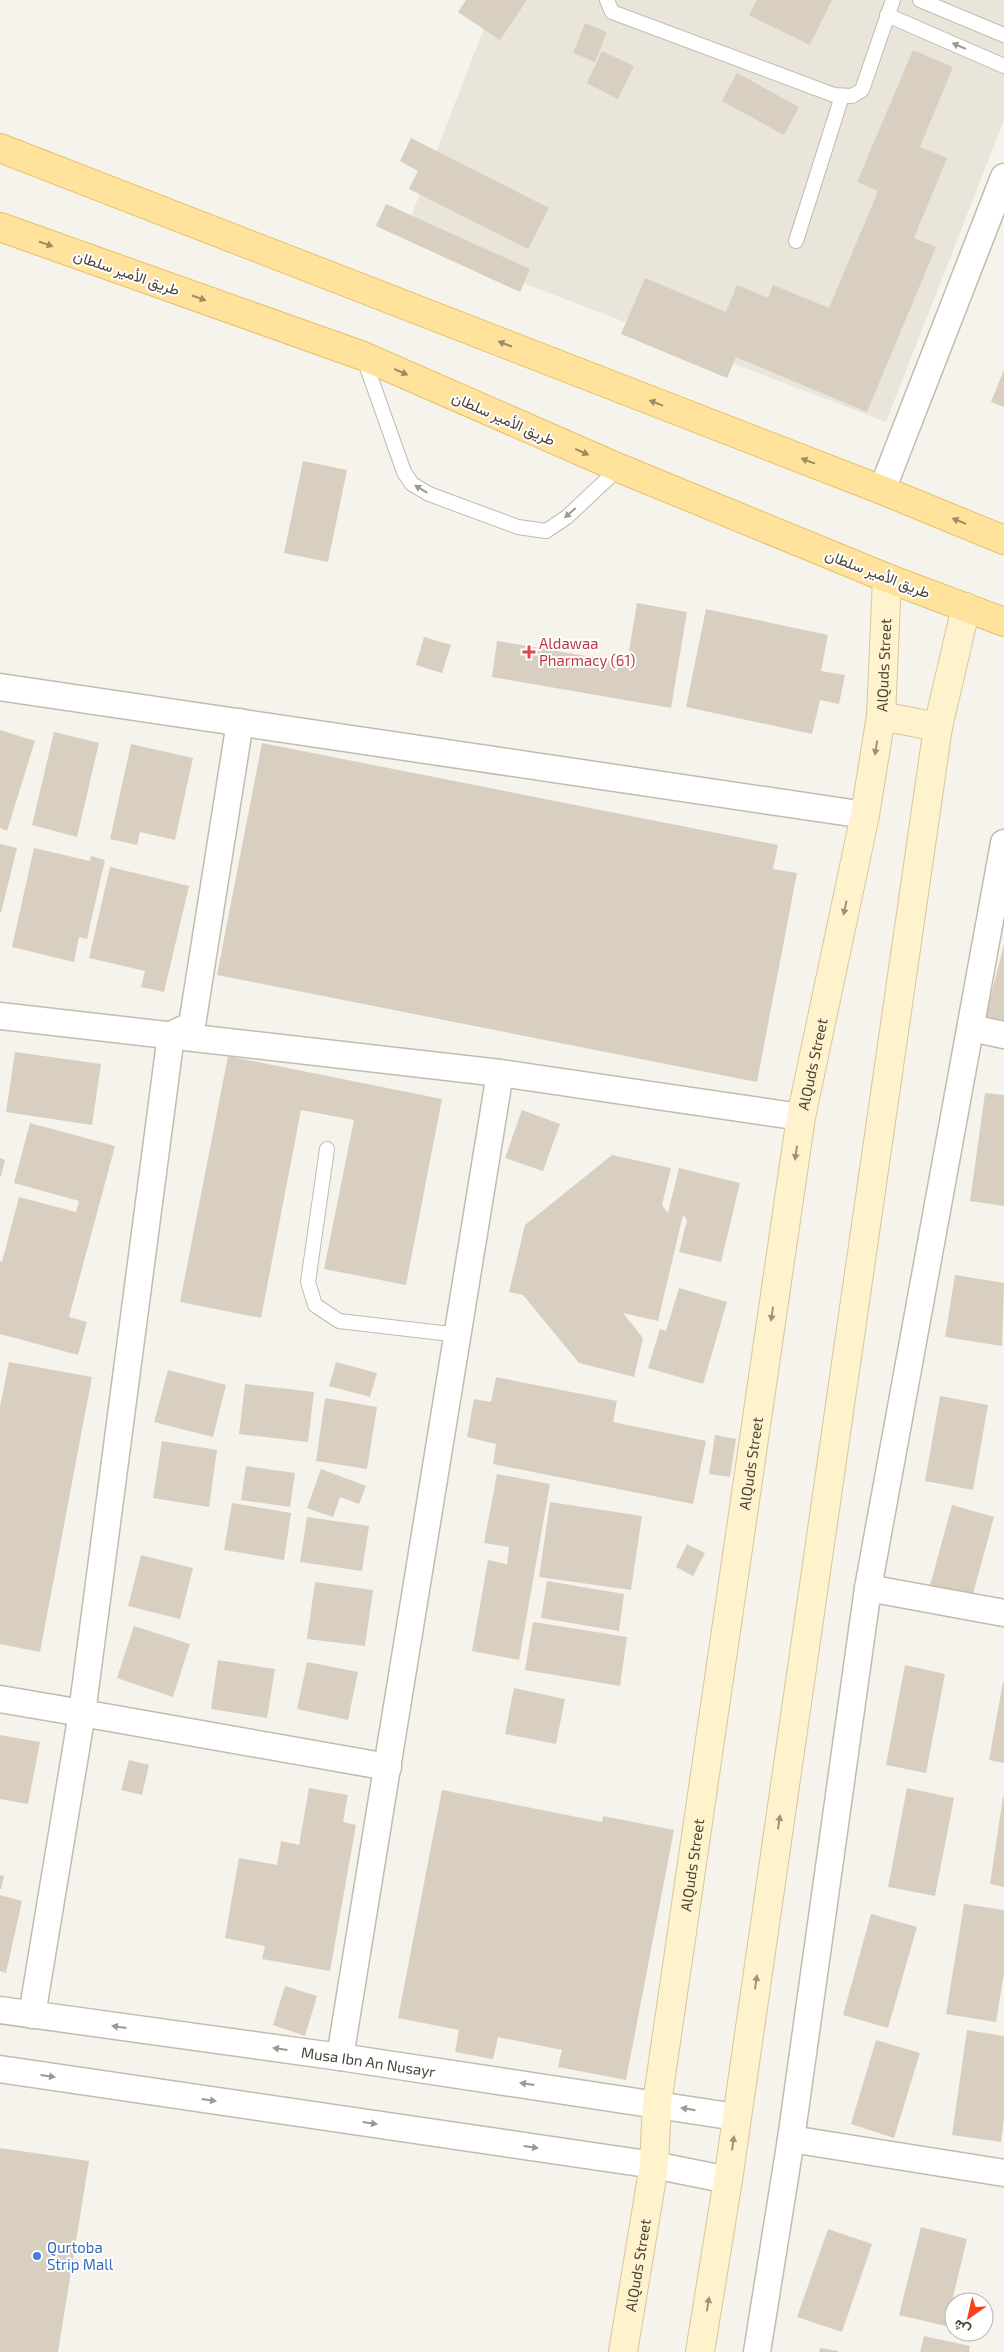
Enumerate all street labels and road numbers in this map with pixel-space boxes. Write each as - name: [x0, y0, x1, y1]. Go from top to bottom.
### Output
- street label: طريق الأمير سلطان: [71, 245, 183, 301]
- street label: طريق الأمير سلطان: [449, 387, 559, 451]
- street label: طريق الأمير سلطان: [822, 545, 933, 603]
- street label: AlQuds Street: [872, 618, 894, 712]
- street label: AlQuds Street: [794, 1016, 831, 1112]
- street label: AlQuds Street: [735, 1415, 766, 1511]
- street label: AlQuds Street: [676, 1817, 707, 1913]
- street label: Musa Ibn An Nusayr: [300, 2043, 437, 2080]
- street label: AlQuds Street: [621, 2217, 654, 2313]

